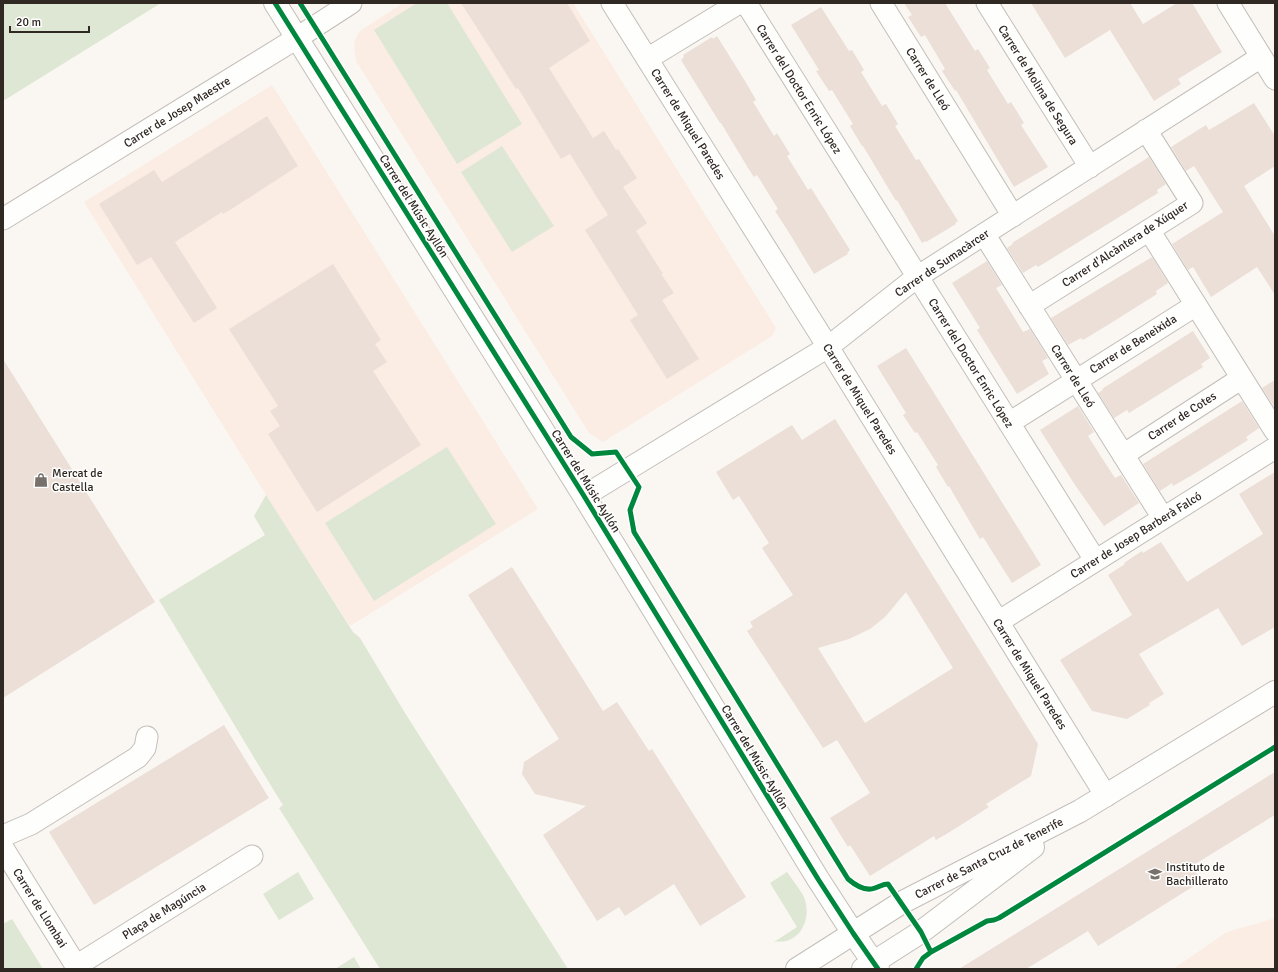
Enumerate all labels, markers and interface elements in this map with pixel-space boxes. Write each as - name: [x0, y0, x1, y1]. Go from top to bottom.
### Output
- scale bar: [10, 8, 89, 34]
- text: 20 m: [16, 15, 41, 30]
- street label: Carrer del Doctor Enric López: [752, 22, 845, 157]
- street label: Carrer de Molina de Segura: [994, 22, 1081, 148]
- street label: Carrer de Lleó: [902, 45, 953, 114]
- street label: Carrer de Miquel Paredes: [647, 66, 728, 183]
- street label: Carrer de Josep Maestre: [121, 73, 233, 151]
- street label: Carrer del Músic Ayllón: [376, 152, 451, 261]
- street label: Carrer d'Alcàntera de Xúquer: [1059, 198, 1192, 291]
- street label: Carrer de Sumacàrcer: [892, 226, 993, 301]
- street label: Carrer del Doctor Enric López: [924, 296, 1017, 431]
- street label: Carrer de Beneixida: [1087, 312, 1180, 377]
- street label: Carrer de Miquel Paredes: [819, 341, 900, 458]
- street label: Carrer de Lleó: [1047, 342, 1098, 411]
- street label: Carrer de Cotes: [1145, 389, 1219, 444]
- street label: Carrer del Músic Ayllón: [548, 427, 623, 536]
- place label: Mercat de Castella: [52, 466, 103, 495]
- shop icon: Mercat de Castella: [33, 472, 49, 488]
- street label: Carrer de Josep Barberà Falcó: [1068, 489, 1205, 582]
- street label: Carrer de Miquel Paredes: [989, 616, 1070, 733]
- street label: Carrer del Músic Ayllón: [718, 702, 792, 812]
- street label: Carrer de Santa Cruz de Tenerife: [912, 814, 1066, 902]
- place label: Instituto de Bachillerato: [1166, 860, 1228, 889]
- street label: Carrer de Llombai: [9, 866, 70, 951]
- school or university icon: Instituto de Bachillerato: [1147, 866, 1163, 882]
- street label: Plaça de Magúncia: [120, 880, 209, 943]

